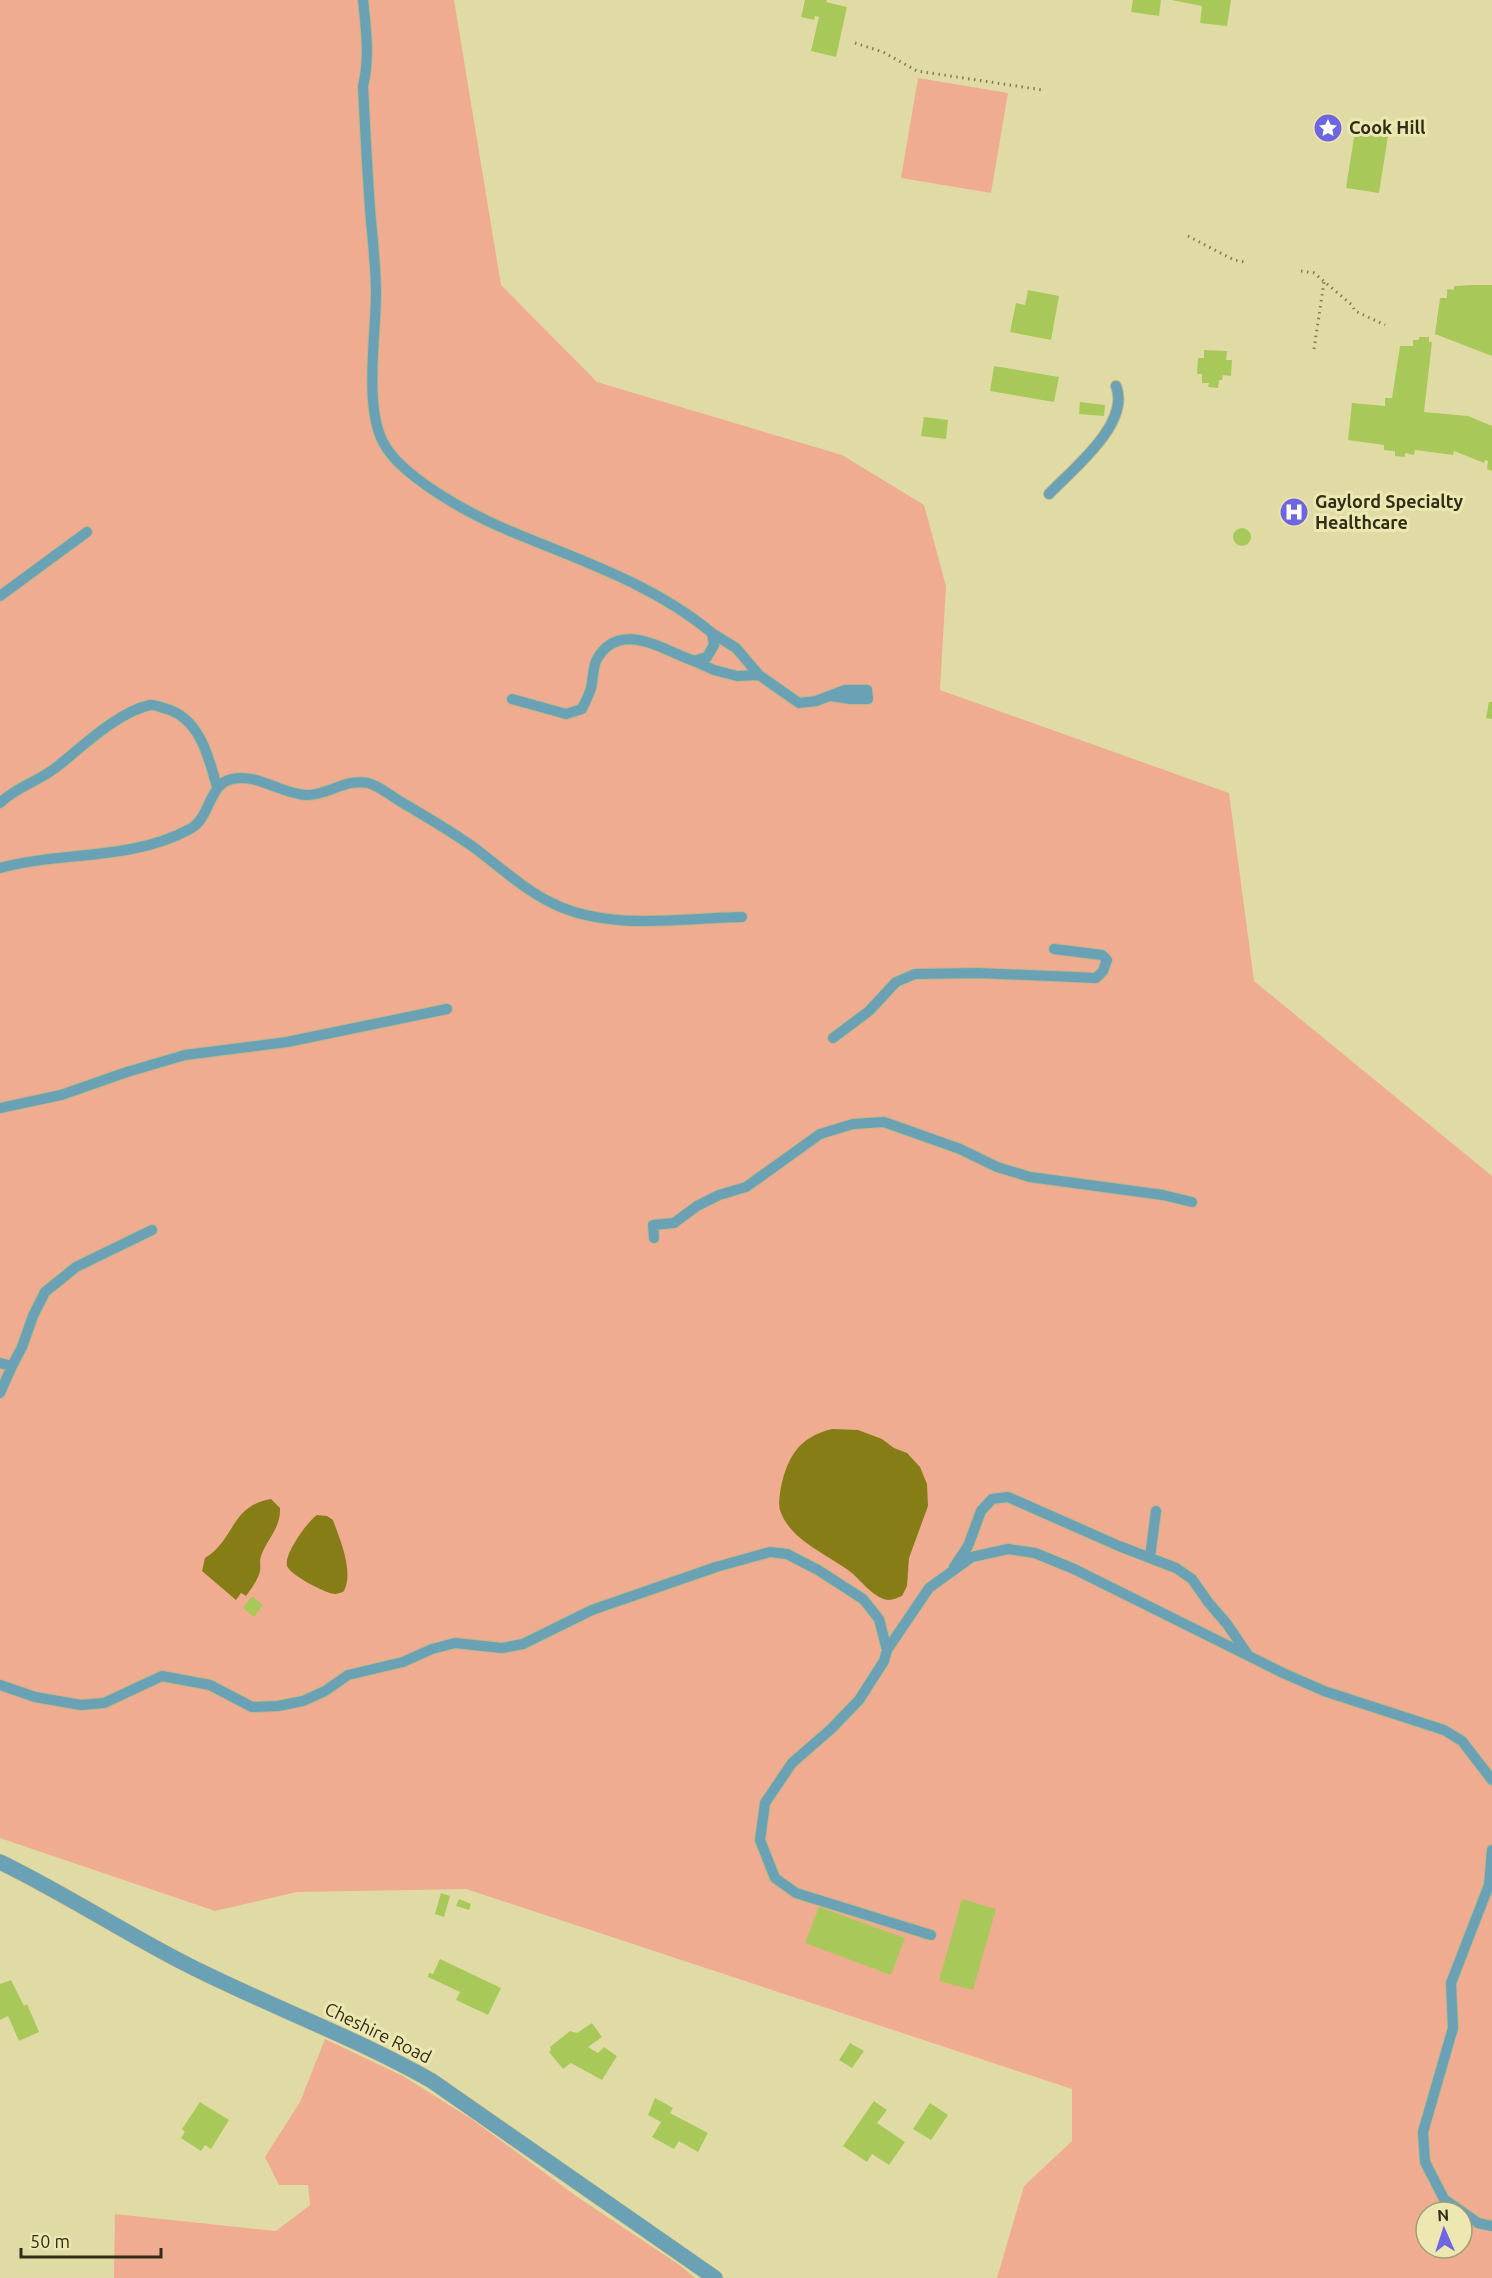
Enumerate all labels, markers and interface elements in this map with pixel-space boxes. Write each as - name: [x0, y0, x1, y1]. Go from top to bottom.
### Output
- place icon: Cook Hill: [1312, 112, 1344, 144]
- place label: Cook Hill: [1349, 117, 1426, 137]
- place label: Gaylord Specialty Healthcare: [1315, 491, 1464, 532]
- hospital icon: Gaylord Specialty Healthcare: [1278, 496, 1310, 528]
- street label: Cheshire Road: [322, 1998, 435, 2067]
- north arrow: [1414, 2200, 1474, 2260]
- text: N: [1437, 2206, 1450, 2224]
- scale bar: [21, 2221, 160, 2259]
- text: 50 m: [30, 2231, 70, 2251]

